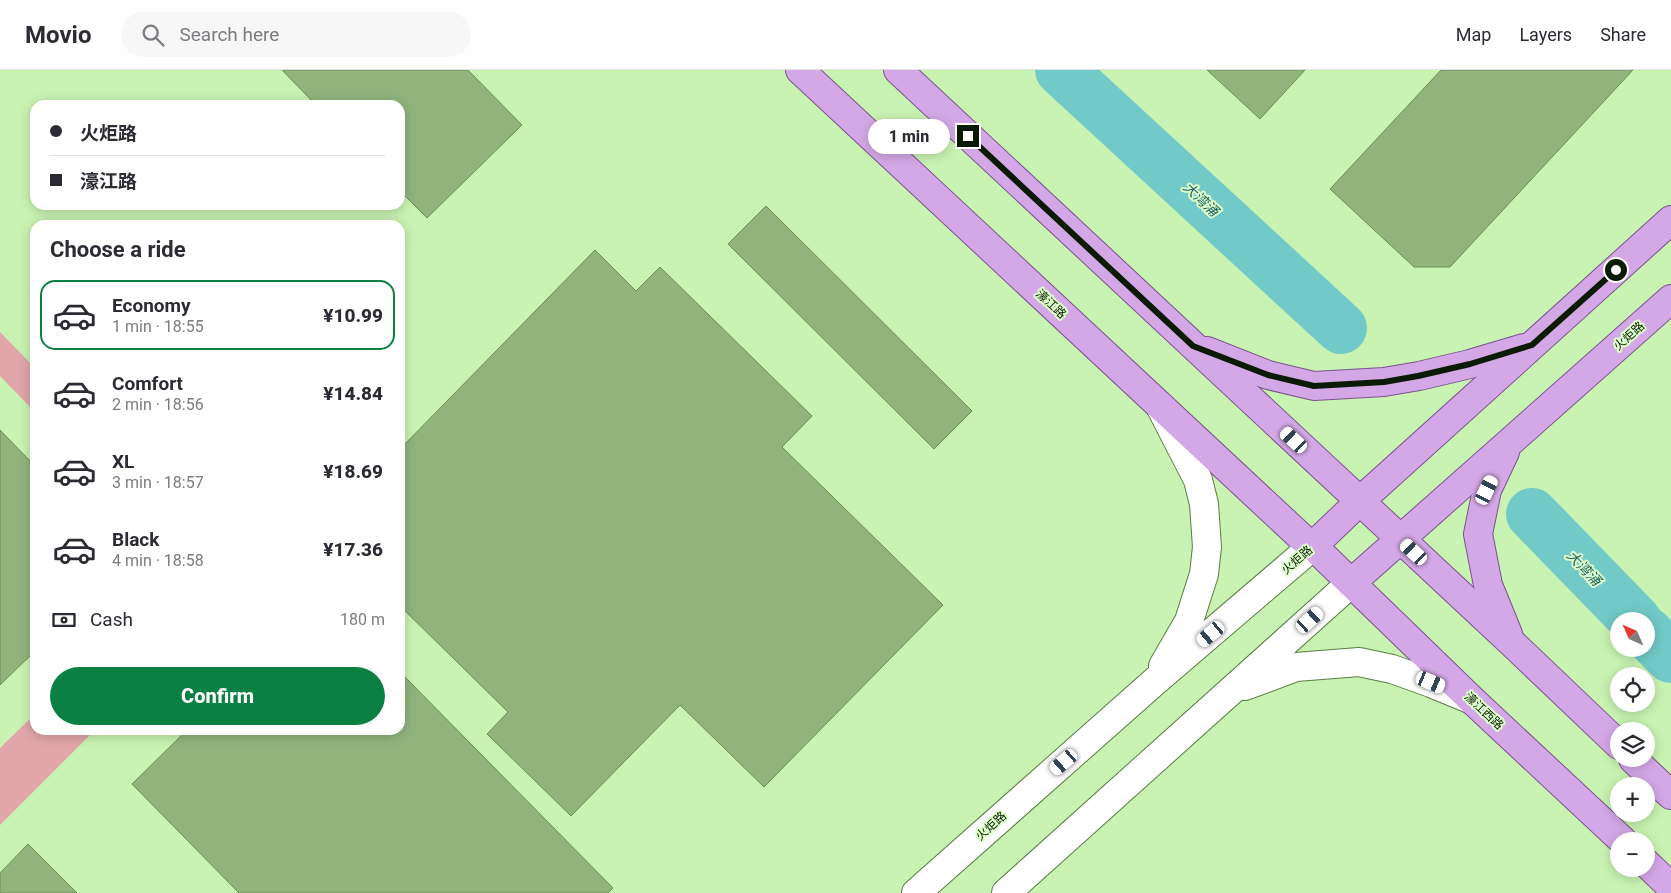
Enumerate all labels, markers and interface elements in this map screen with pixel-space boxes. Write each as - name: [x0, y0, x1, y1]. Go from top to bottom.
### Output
- search box: [121, 12, 471, 57]
- text: Movio: [25, 21, 91, 49]
- icon: search: [139, 21, 167, 49]
- text: Search here: [179, 23, 279, 46]
- text: Map: [1456, 24, 1491, 45]
- text: Layers: [1519, 24, 1572, 45]
- text: Share: [1600, 24, 1646, 45]
- callout: 1 min: [868, 118, 950, 154]
- text: 火炬路: [80, 122, 137, 145]
- route end: [957, 125, 979, 147]
- text: 1 min: [889, 127, 929, 146]
- text: 濠江路: [80, 170, 137, 193]
- water label: 大湾涌: [1180, 179, 1223, 221]
- text: Choose a ride: [50, 237, 186, 262]
- route start: [1605, 259, 1627, 281]
- street label: 濠江路: [1033, 287, 1069, 321]
- icon: car: [52, 293, 97, 338]
- text: Economy: [112, 294, 191, 317]
- text: ¥10.99: [323, 304, 383, 327]
- text: 1 min · 18:55: [112, 317, 204, 336]
- street label: 火炬路: [1611, 319, 1647, 353]
- icon: car: [52, 371, 97, 416]
- text: Comfort: [112, 372, 183, 395]
- text: ¥14.84: [323, 382, 383, 405]
- text: 2 min · 18:56: [112, 395, 204, 414]
- car: [1277, 424, 1310, 456]
- icon: car: [52, 449, 97, 494]
- text: XL: [112, 450, 134, 473]
- text: ¥18.69: [323, 460, 383, 483]
- text: 3 min · 18:57: [112, 473, 204, 492]
- car: [1473, 473, 1500, 507]
- icon: car: [52, 527, 97, 572]
- text: Black: [112, 528, 159, 551]
- car: [1397, 536, 1430, 568]
- text: ¥17.36: [323, 538, 383, 561]
- street label: 火炬路: [1279, 543, 1315, 577]
- water label: 大湾涌: [1564, 547, 1606, 590]
- text: 4 min · 18:58: [112, 551, 204, 570]
- car: [1293, 604, 1326, 636]
- icon: cash: [50, 606, 78, 634]
- text: Cash: [90, 608, 133, 631]
- text: 180 m: [340, 610, 385, 629]
- north arrow: [1610, 612, 1655, 658]
- map controls: [1610, 612, 1655, 877]
- car: [1194, 619, 1227, 649]
- button: Confirm: [50, 667, 385, 725]
- button: locate: [1610, 667, 1655, 712]
- car: [1414, 669, 1447, 695]
- street label: 濠江西路: [1462, 690, 1506, 732]
- button: layers: [1610, 722, 1655, 767]
- car: [1047, 746, 1080, 778]
- button: +: [1610, 777, 1655, 822]
- street label: 火炬路: [973, 809, 1009, 843]
- button: −: [1610, 832, 1655, 877]

